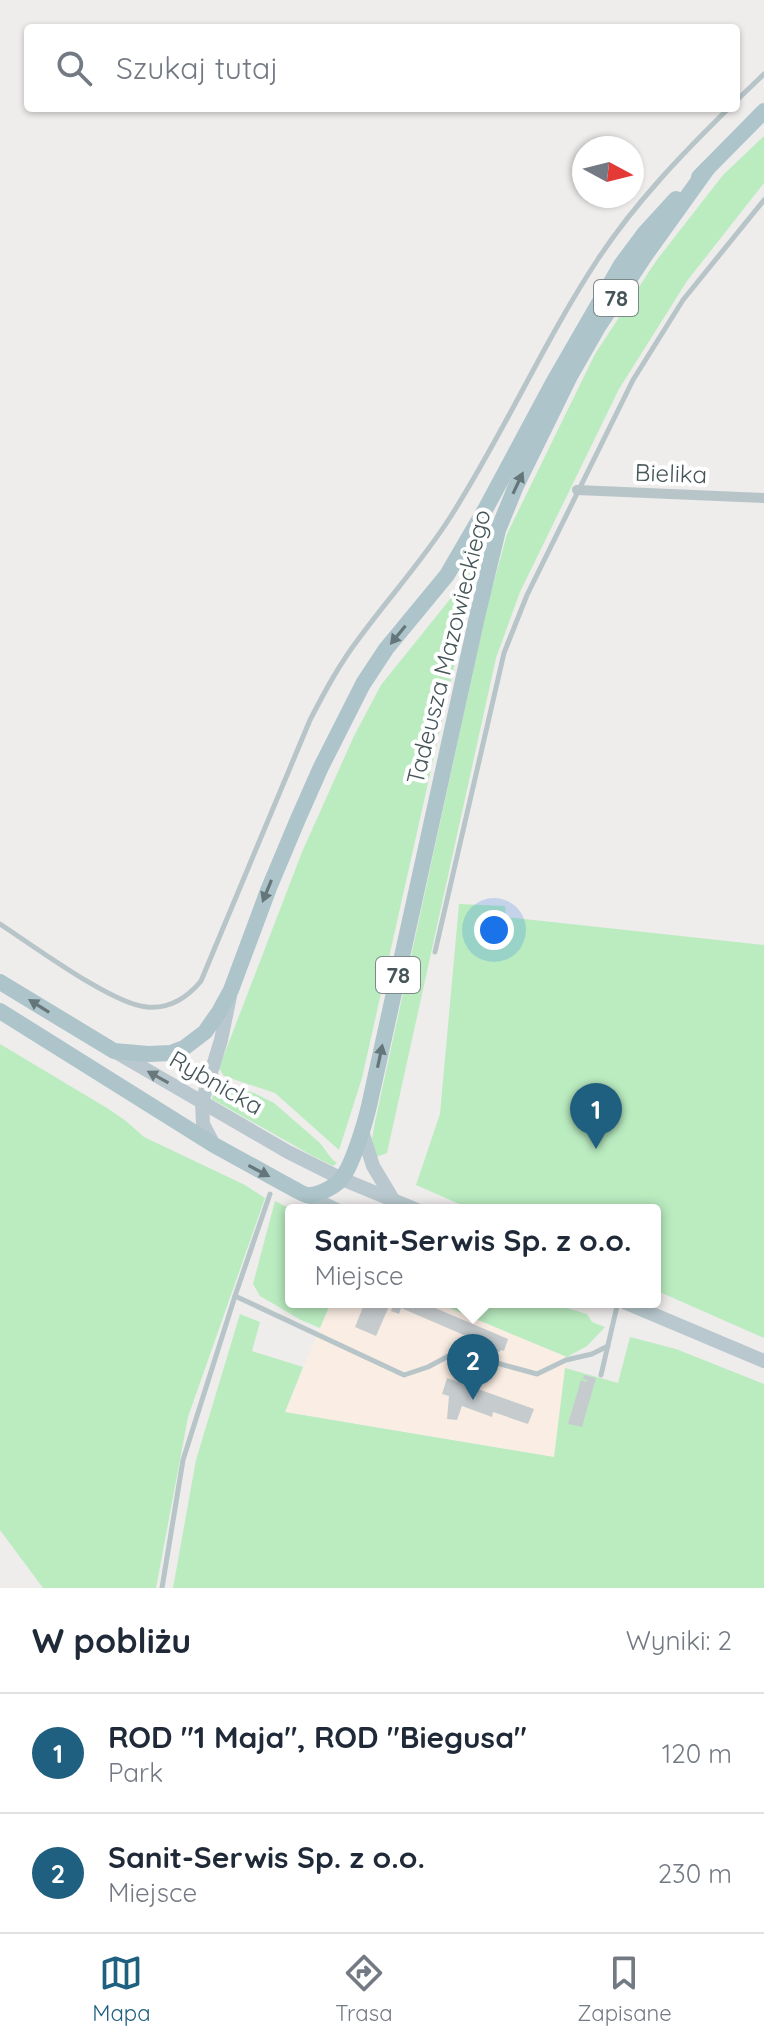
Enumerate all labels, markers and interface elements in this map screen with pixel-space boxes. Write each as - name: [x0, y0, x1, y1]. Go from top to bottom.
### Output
- search box: [24, 24, 740, 112]
- icon: search: [52, 46, 96, 90]
- text: Szukaj tutaj: [116, 49, 278, 87]
- north arrow: [572, 136, 644, 208]
- road number: 78: [594, 280, 638, 316]
- street label: Bielika: [634, 457, 708, 489]
- one-way arrow: [511, 471, 525, 495]
- street label: Tadeusza Mazowieckiego: [399, 506, 497, 787]
- one-way arrow: [390, 625, 406, 645]
- one-way arrow: [261, 879, 274, 903]
- your location: [474, 910, 514, 950]
- road number: 78: [376, 957, 420, 993]
- one-way arrow: [28, 999, 50, 1013]
- street label: Rybnicka: [164, 1043, 269, 1121]
- one-way arrow: [374, 1043, 387, 1068]
- one-way arrow: [146, 1070, 169, 1083]
- pin: 1: [570, 1083, 622, 1149]
- one-way arrow: [248, 1164, 271, 1178]
- popup: [285, 1204, 661, 1308]
- text: Sanit-Serwis Sp. z o.o.: [315, 1221, 631, 1259]
- text: Miejsce: [315, 1259, 404, 1292]
- pin: 2: [447, 1334, 499, 1400]
- text: W pobliżu: [32, 1619, 191, 1662]
- text: Wyniki: 2: [626, 1624, 732, 1657]
- text: ROD "1 Maja", ROD "Biegusa": [108, 1718, 527, 1756]
- text: 1: [53, 1737, 63, 1770]
- text: 120 m: [662, 1737, 732, 1770]
- text: Park: [108, 1756, 163, 1789]
- text: Sanit-Serwis Sp. z o.o.: [108, 1838, 425, 1876]
- text: 2: [51, 1857, 65, 1890]
- text: 230 m: [658, 1857, 732, 1890]
- text: Miejsce: [108, 1876, 197, 1909]
- tab: Mapa: [92, 1951, 151, 2027]
- tab: Trasa: [335, 1951, 393, 2027]
- tab: Zapisane: [577, 1951, 672, 2027]

